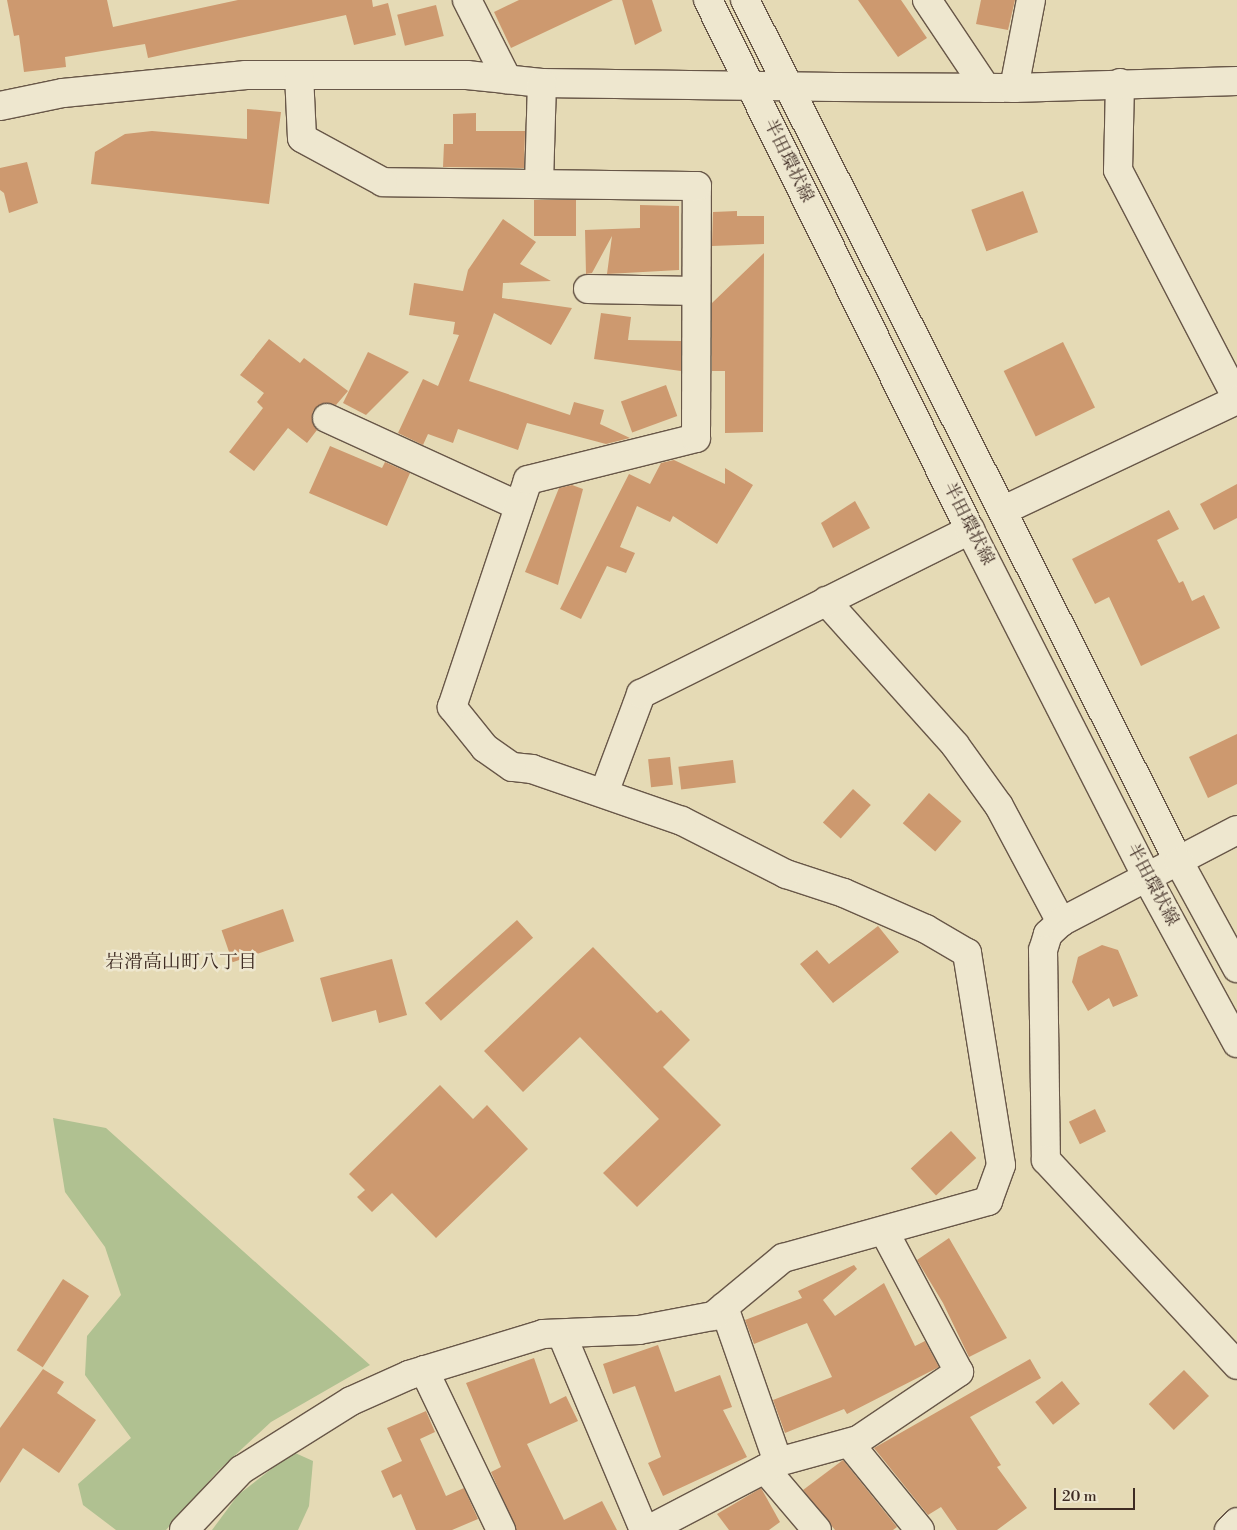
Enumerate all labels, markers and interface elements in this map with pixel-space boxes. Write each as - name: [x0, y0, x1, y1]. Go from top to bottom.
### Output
- street label: 半田環状線: [759, 116, 817, 206]
- street label: 半田環状線: [938, 479, 998, 569]
- street label: 半田環状線: [1121, 840, 1183, 930]
- district label: 岩滑高山町八丁目: [105, 952, 257, 974]
- scale bar: [1057, 1478, 1138, 1510]
- text: 20 m: [1062, 1487, 1097, 1506]

